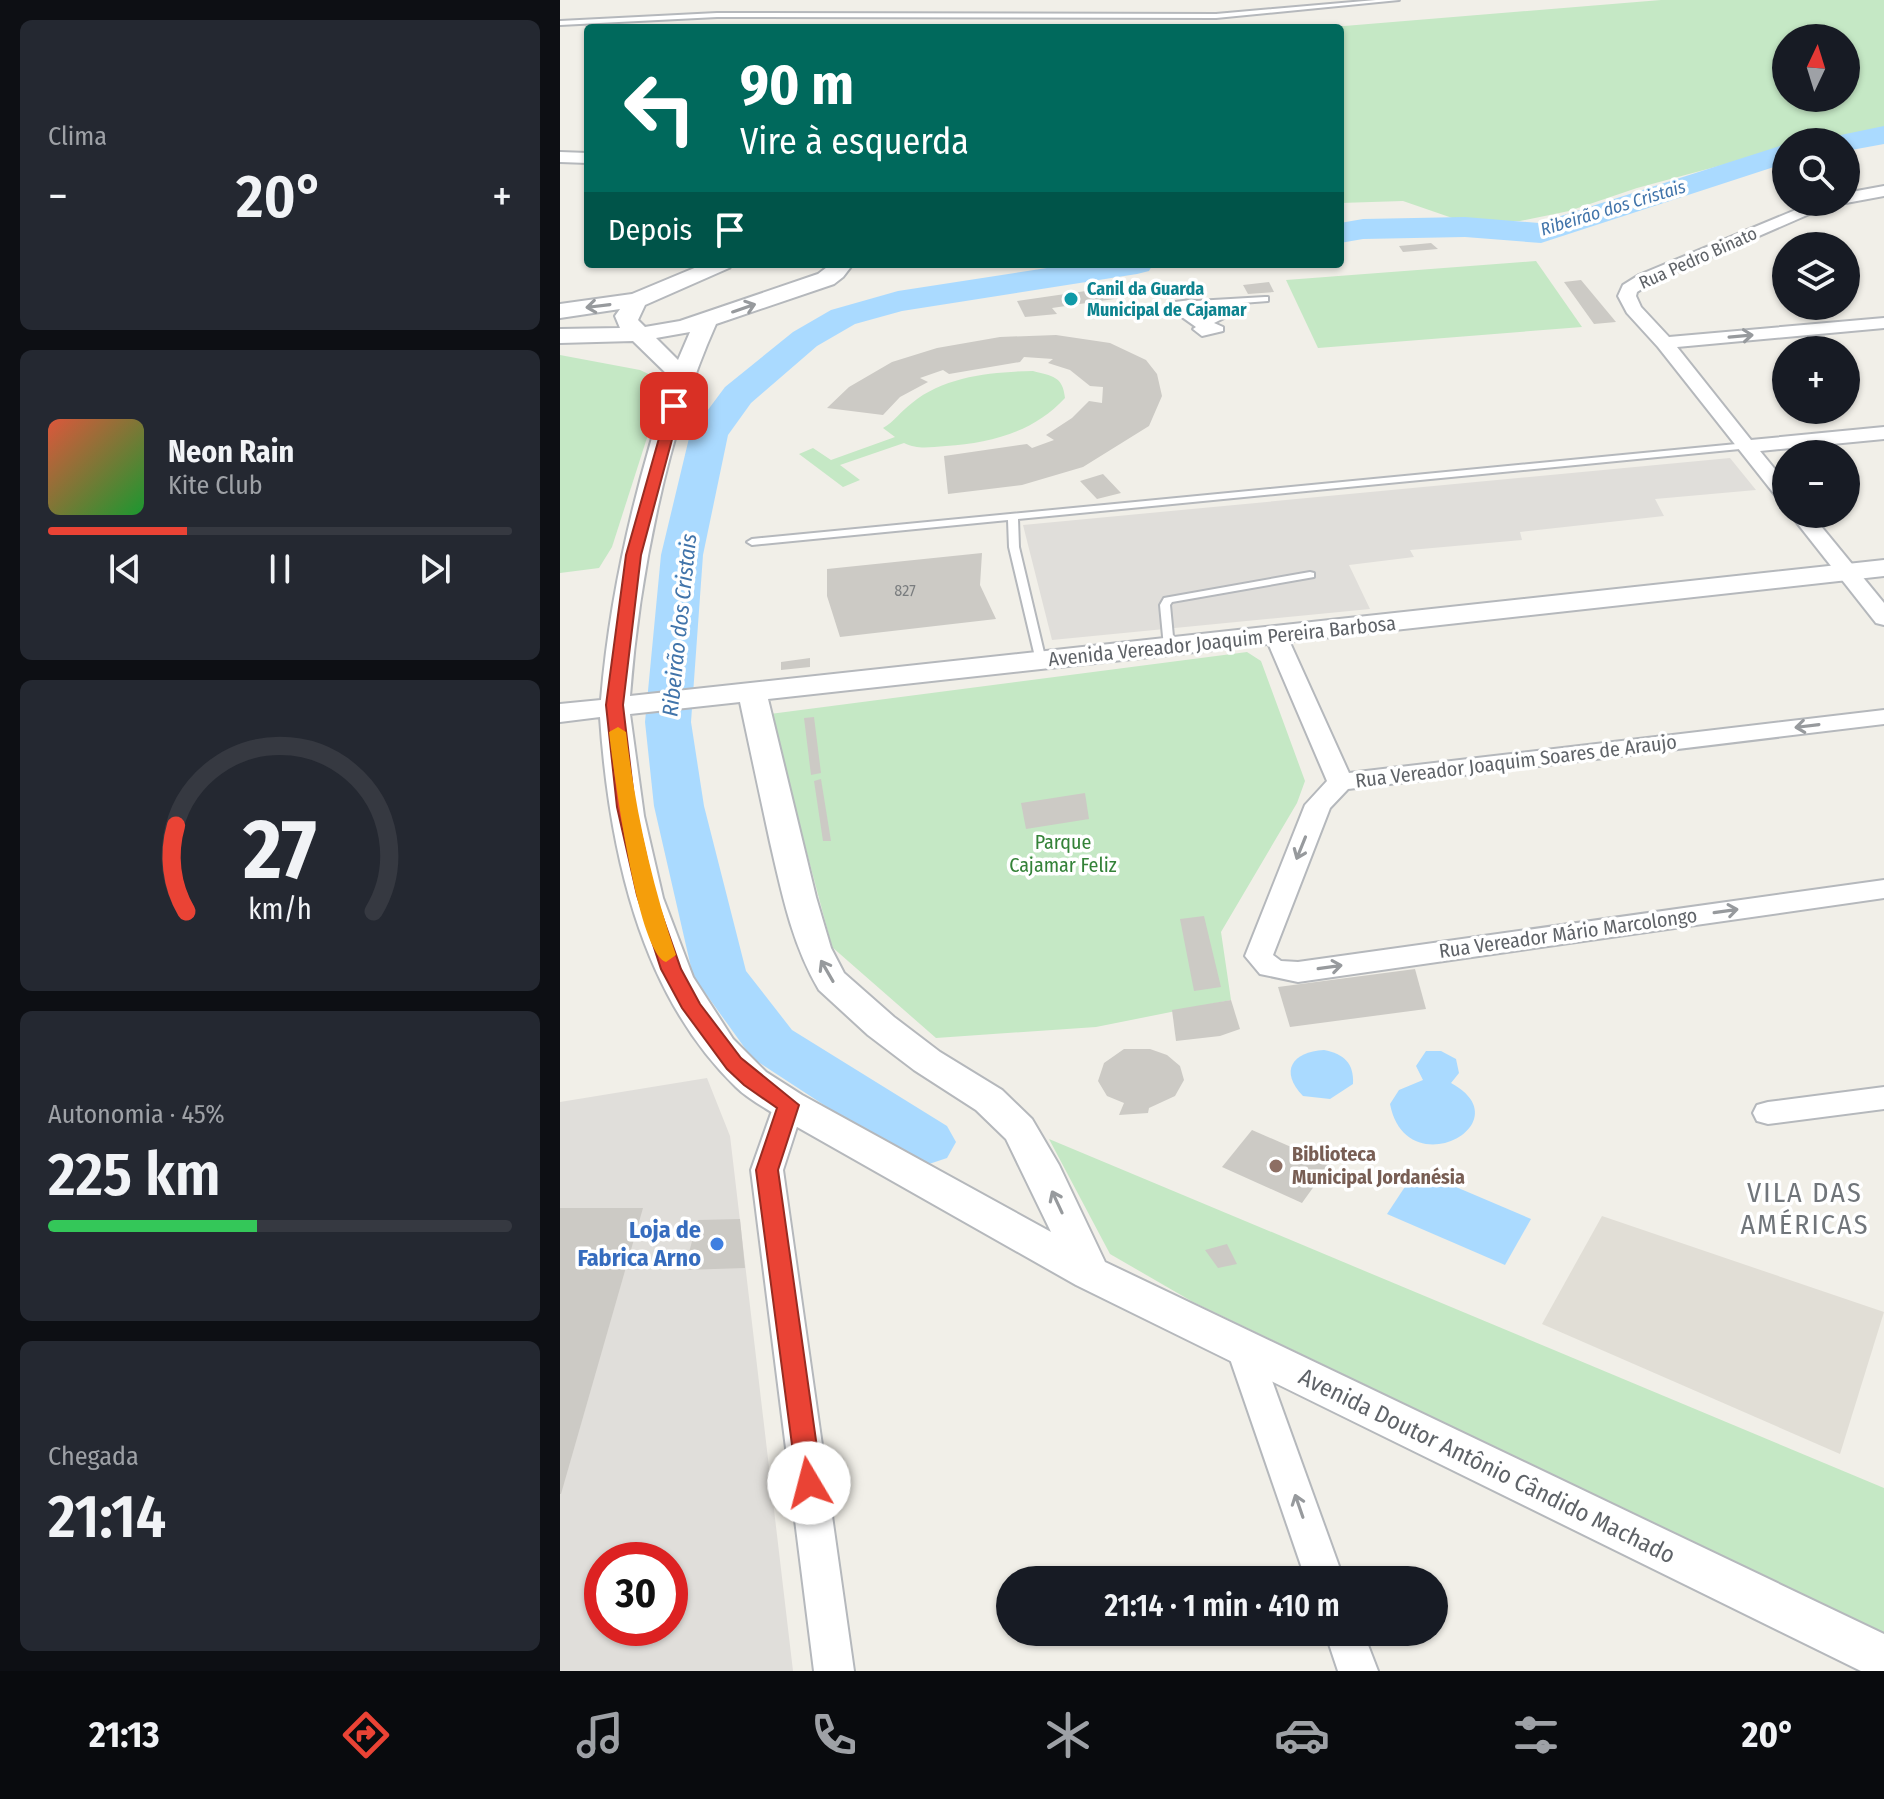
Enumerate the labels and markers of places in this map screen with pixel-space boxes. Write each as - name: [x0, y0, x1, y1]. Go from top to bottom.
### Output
- place label: Canil da Guarda Municipal de Cajamar: [1087, 278, 1247, 321]
- marker: Canil da Guarda Municipal de Cajamar: [1062, 290, 1080, 308]
- pin: [640, 372, 708, 440]
- place label: Biblioteca Municipal Jordanésia: [1292, 1142, 1465, 1189]
- marker: Biblioteca Municipal Jordanésia: [1267, 1157, 1285, 1175]
- place label: Loja de Fabrica Arno: [578, 1216, 701, 1272]
- marker: Loja de Fabrica Arno: [708, 1235, 726, 1253]

